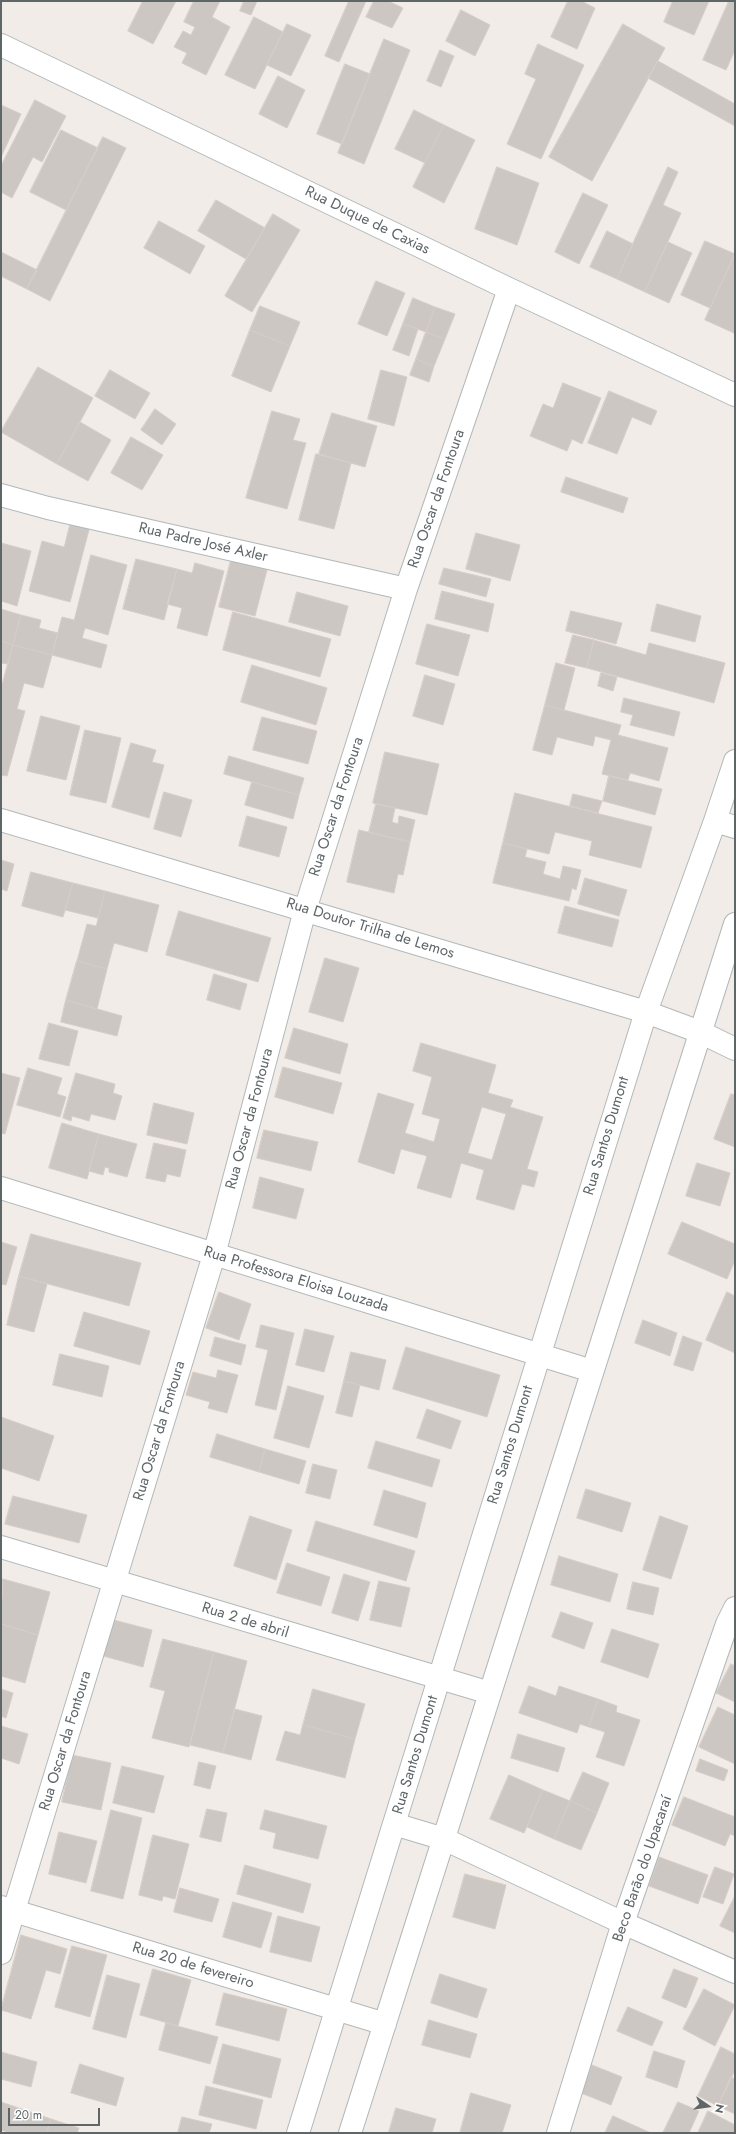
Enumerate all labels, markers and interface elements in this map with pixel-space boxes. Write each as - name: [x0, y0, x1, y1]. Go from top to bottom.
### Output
- street label: Rua Duque de Caxias: [302, 183, 432, 259]
- street label: Rua Oscar da Fontoura: [405, 427, 469, 571]
- street label: Rua Padre José Axler: [137, 519, 269, 567]
- street label: Rua Oscar da Fontoura: [306, 735, 368, 879]
- street label: Rua Doutor Trilha de Lemos: [284, 895, 456, 963]
- street label: Rua Oscar da Fontoura: [223, 1046, 277, 1192]
- street label: Rua Santos Dumont: [580, 1075, 634, 1197]
- street label: Rua Professora Eloisa Louzada: [201, 1243, 391, 1317]
- street label: Rua Oscar da Fontoura: [130, 1359, 190, 1503]
- street label: Rua Santos Dumont: [484, 1384, 538, 1506]
- street label: Rua 2 de abril: [199, 1599, 291, 1643]
- street label: Rua Oscar da Fontoura: [36, 1669, 96, 1813]
- street label: Rua Santos Dumont: [389, 1694, 443, 1816]
- street label: Beco Barão do Upacaraí: [609, 1793, 677, 1945]
- street label: Rua 20 de fevereiro: [130, 1939, 256, 1993]
- north arrow: [688, 2086, 728, 2126]
- scale bar: [10, 2100, 102, 2126]
- text: N: [711, 2103, 728, 2115]
- text: 20 m: [15, 2106, 42, 2124]

